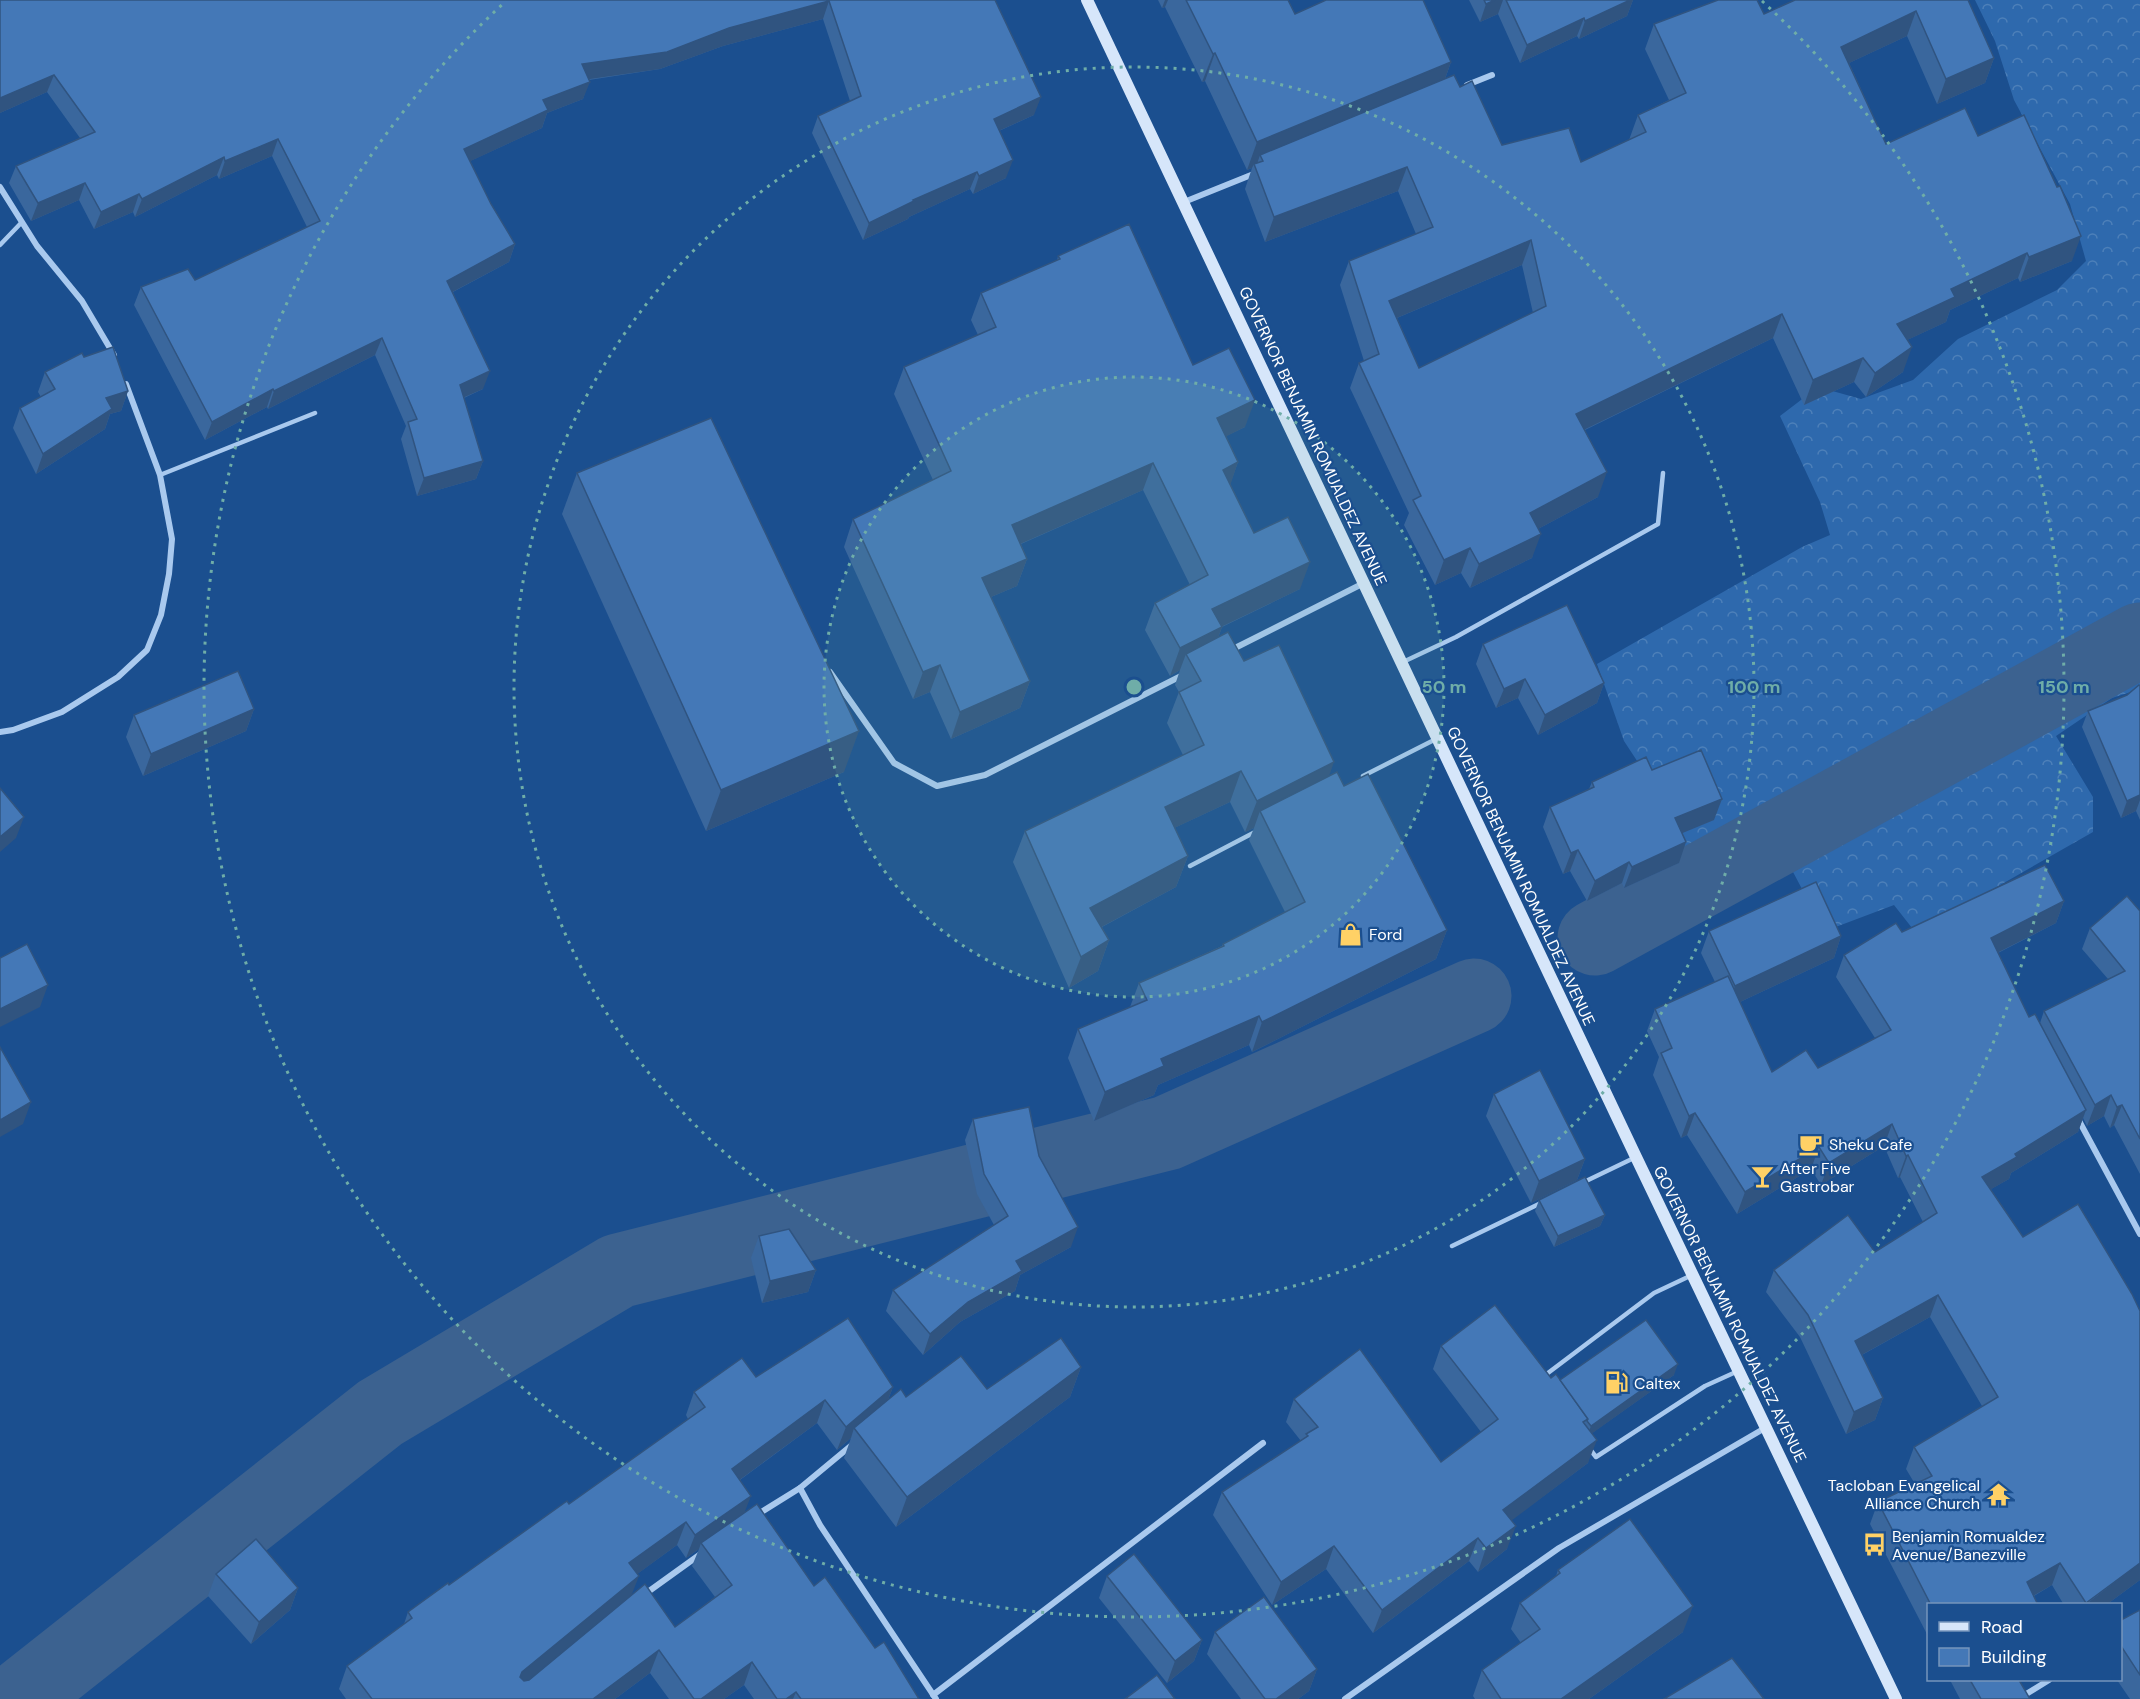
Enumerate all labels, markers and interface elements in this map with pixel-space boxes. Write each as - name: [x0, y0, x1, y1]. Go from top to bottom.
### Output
- street label: GOVERNOR BENJAMIN ROMUALDEZ AVENUE: [1234, 283, 1392, 589]
- text: 50 m: [1421, 675, 1467, 699]
- text: 100 m: [1727, 675, 1781, 699]
- text: 150 m: [2038, 675, 2090, 699]
- centre of rings: [1124, 677, 1144, 697]
- street label: GOVERNOR BENJAMIN ROMUALDEZ AVENUE: [1442, 723, 1600, 1029]
- shop icon: Ford: [1338, 921, 1364, 947]
- place label: Ford: [1369, 924, 1402, 945]
- cafe icon: Sheku Cafe: [1798, 1131, 1824, 1157]
- place label: Sheku Cafe: [1829, 1134, 1912, 1155]
- place label: After Five Gastrobar: [1780, 1158, 1855, 1197]
- street label: GOVERNOR BENJAMIN ROMUALDEZ AVENUE: [1649, 1162, 1811, 1466]
- bar icon: After Five Gastrobar: [1749, 1164, 1775, 1190]
- fuel station icon: Caltex: [1603, 1370, 1629, 1396]
- place label: Caltex: [1634, 1373, 1681, 1394]
- place label: Tacloban Evangelical Alliance Church: [1828, 1475, 1980, 1514]
- temple icon: Tacloban Evangelical Alliance Church: [1985, 1481, 2011, 1507]
- place label: Benjamin Romualdez Avenue/Banezville: [1892, 1526, 2045, 1565]
- bus stop icon: Benjamin Romualdez Avenue/Banezville: [1861, 1532, 1887, 1558]
- legend: [1927, 1603, 2122, 1681]
- text: Road: [1981, 1615, 2023, 1639]
- text: Building: [1981, 1645, 2046, 1669]

